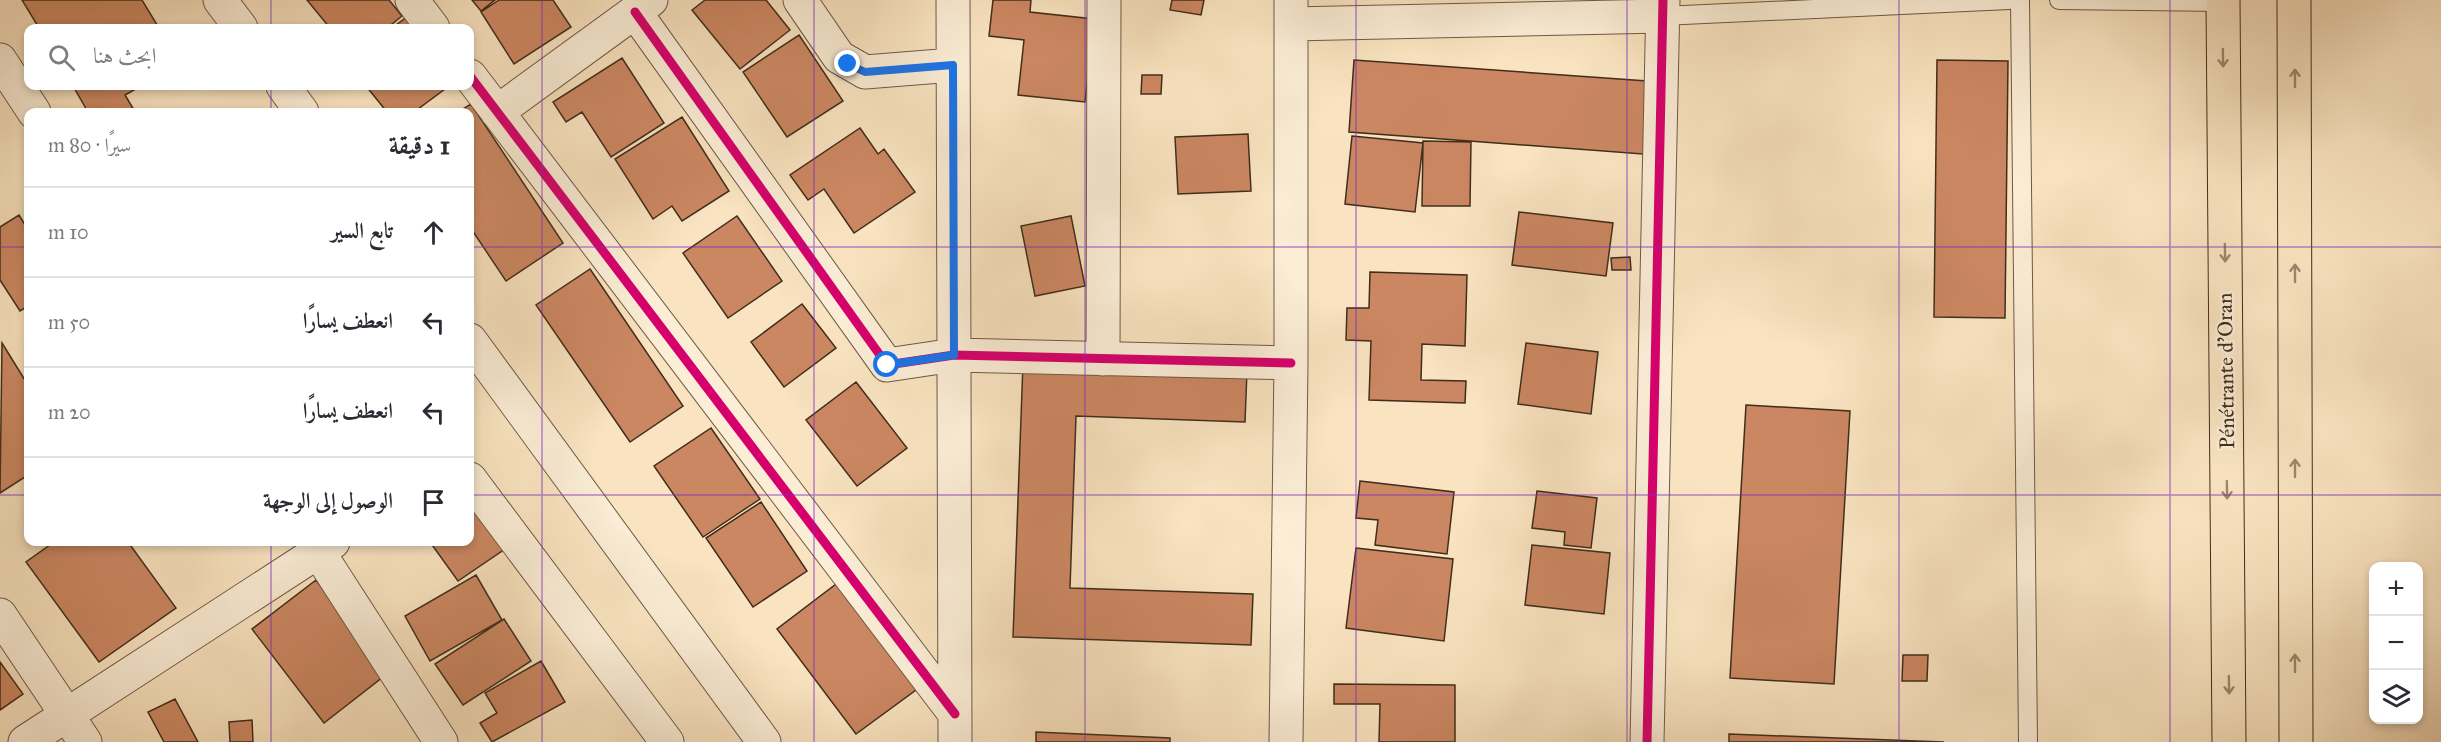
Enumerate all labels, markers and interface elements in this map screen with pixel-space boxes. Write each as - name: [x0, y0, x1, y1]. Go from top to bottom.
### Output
- search box: [24, 24, 474, 90]
- icon: search: [45, 41, 78, 74]
- text: ابحث هنا: [93, 42, 156, 69]
- one-way arrow: [2217, 48, 2229, 68]
- route end: [834, 50, 860, 76]
- one-way arrow: [2289, 68, 2301, 88]
- text: 1 دقيقة: [389, 129, 450, 161]
- text: سيرًا · 80 m: [48, 133, 131, 157]
- icon: ahead: [417, 216, 450, 249]
- text: تابع السير: [331, 217, 393, 244]
- text: 10 m: [48, 220, 89, 244]
- one-way arrow: [2219, 243, 2231, 263]
- one-way arrow: [2289, 263, 2301, 283]
- street label: Pénétrante d'Oran: [2212, 293, 2240, 449]
- icon: left: [417, 306, 450, 339]
- text: انعطف يسارًا: [303, 307, 393, 334]
- text: 50 m: [48, 310, 90, 334]
- route start: [873, 351, 899, 377]
- icon: left: [417, 396, 450, 429]
- text: انعطف يسارًا: [303, 397, 393, 424]
- text: 20 m: [48, 400, 91, 424]
- one-way arrow: [2289, 458, 2301, 478]
- one-way arrow: [2221, 480, 2233, 500]
- icon: arrive: [417, 486, 450, 519]
- text: الوصول إلى الوجهة: [263, 487, 393, 514]
- map controls: [2369, 562, 2423, 724]
- button: +: [2369, 562, 2423, 616]
- button: −: [2369, 616, 2423, 670]
- one-way arrow: [2289, 653, 2301, 673]
- button: layers: [2369, 670, 2423, 724]
- one-way arrow: [2223, 675, 2235, 695]

